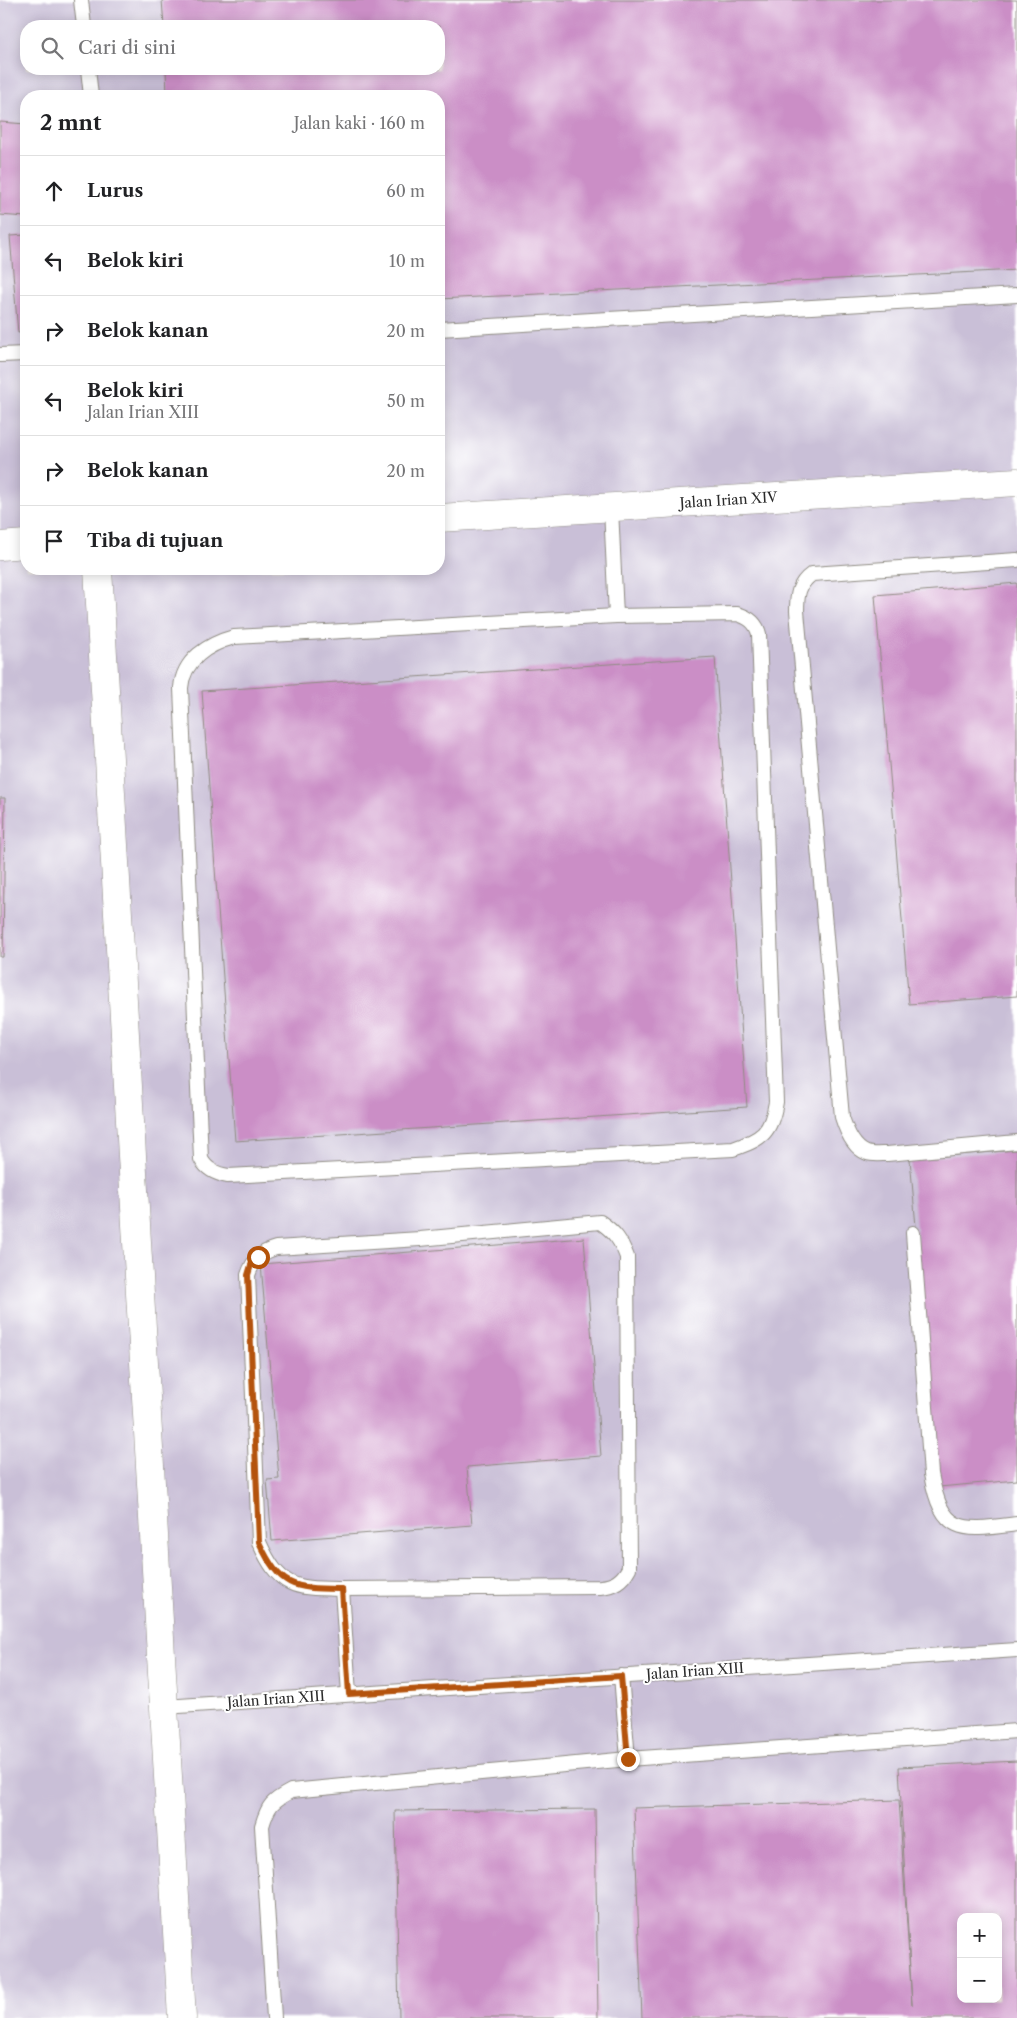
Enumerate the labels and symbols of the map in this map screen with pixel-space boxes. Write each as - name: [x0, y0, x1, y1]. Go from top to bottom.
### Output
- street label: Jalan Irian XIV: [677, 488, 779, 512]
- route start: [247, 1246, 270, 1269]
- street label: Jalan Irian XIII: [643, 1659, 745, 1684]
- street label: Jalan Irian XIII: [224, 1687, 326, 1712]
- route end: [617, 1748, 640, 1771]

